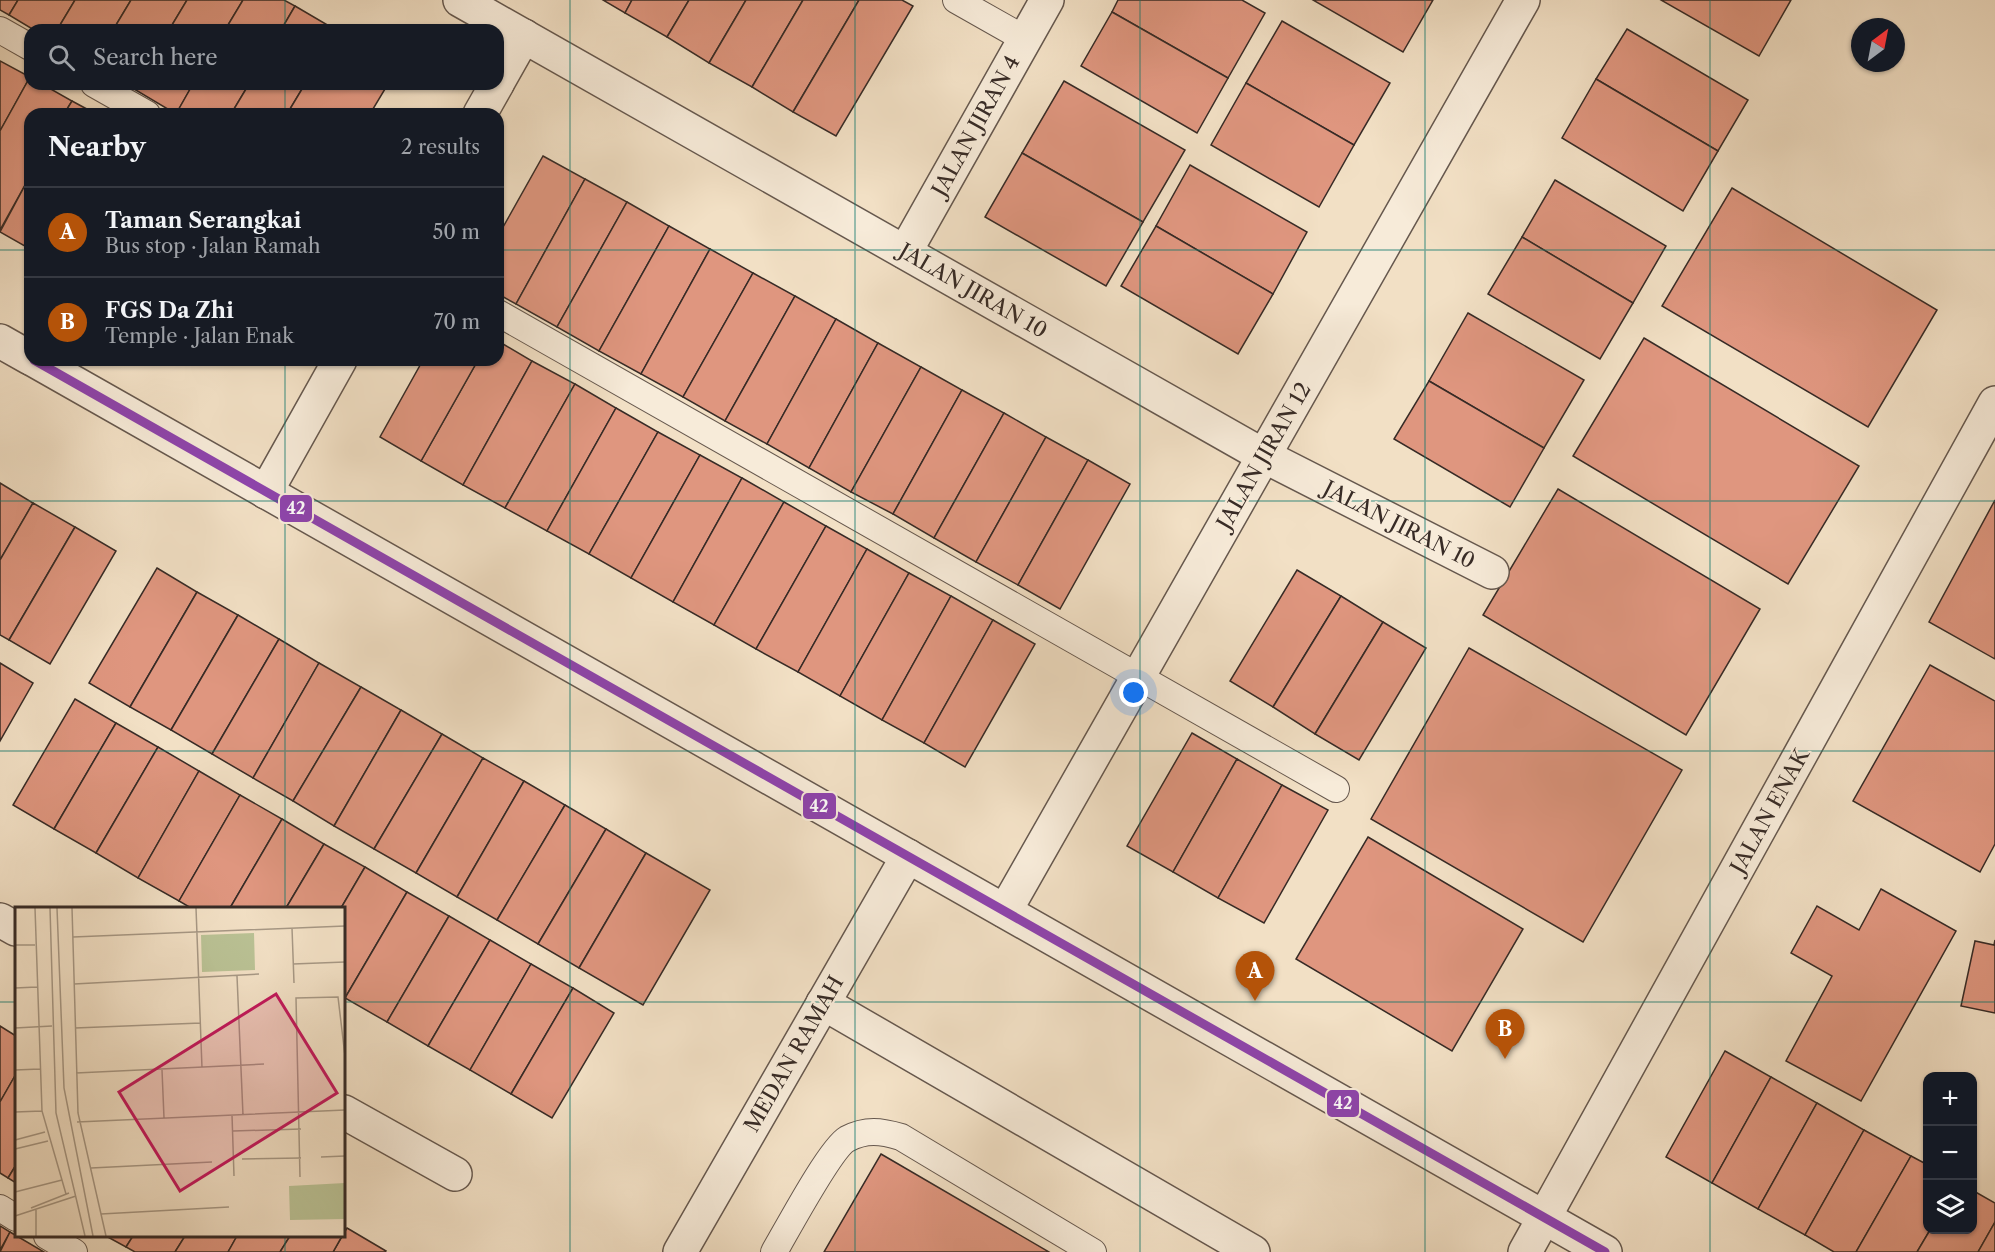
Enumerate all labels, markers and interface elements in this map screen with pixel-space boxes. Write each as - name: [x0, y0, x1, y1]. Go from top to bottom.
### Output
- north arrow: [1851, 18, 1905, 72]
- search box: [24, 24, 504, 90]
- icon: search: [45, 41, 78, 74]
- text: Search here: [93, 44, 218, 71]
- street label: JALAN JIRAN 4: [925, 51, 1025, 203]
- text: Nearby: [48, 131, 146, 163]
- text: 2 results: [401, 135, 480, 159]
- text: Taman Serangkai: [105, 207, 301, 234]
- text: A: [60, 220, 75, 244]
- text: 50 m: [433, 220, 480, 244]
- text: Bus stop · Jalan Ramah: [105, 234, 320, 258]
- street label: JALAN JIRAN 10: [892, 237, 1052, 343]
- text: FGS Da Zhi: [105, 297, 234, 324]
- text: B: [60, 310, 75, 334]
- text: 70 m: [434, 310, 480, 334]
- text: Temple · Jalan Enak: [105, 324, 294, 348]
- street label: JALAN JIRAN 12: [1210, 378, 1316, 536]
- street label: JALAN JIRAN 10: [1317, 474, 1479, 574]
- line badge: 42: [279, 494, 313, 523]
- text: 42: [287, 498, 305, 518]
- your location: [1119, 678, 1148, 707]
- street label: JALAN ENAK: [1723, 743, 1814, 880]
- line badge: 42: [802, 792, 837, 820]
- text: 42: [810, 796, 828, 816]
- inset map: [15, 907, 345, 1237]
- pin: A: [1236, 952, 1274, 1001]
- street label: MEDAN RAMAH: [739, 971, 848, 1136]
- pin: B: [1486, 1010, 1524, 1059]
- map controls: [1923, 1072, 1977, 1234]
- button: +: [1923, 1072, 1977, 1126]
- line badge: 42: [1326, 1089, 1360, 1118]
- text: 42: [1334, 1093, 1352, 1113]
- button: −: [1923, 1126, 1977, 1180]
- button: layers: [1923, 1180, 1977, 1234]

